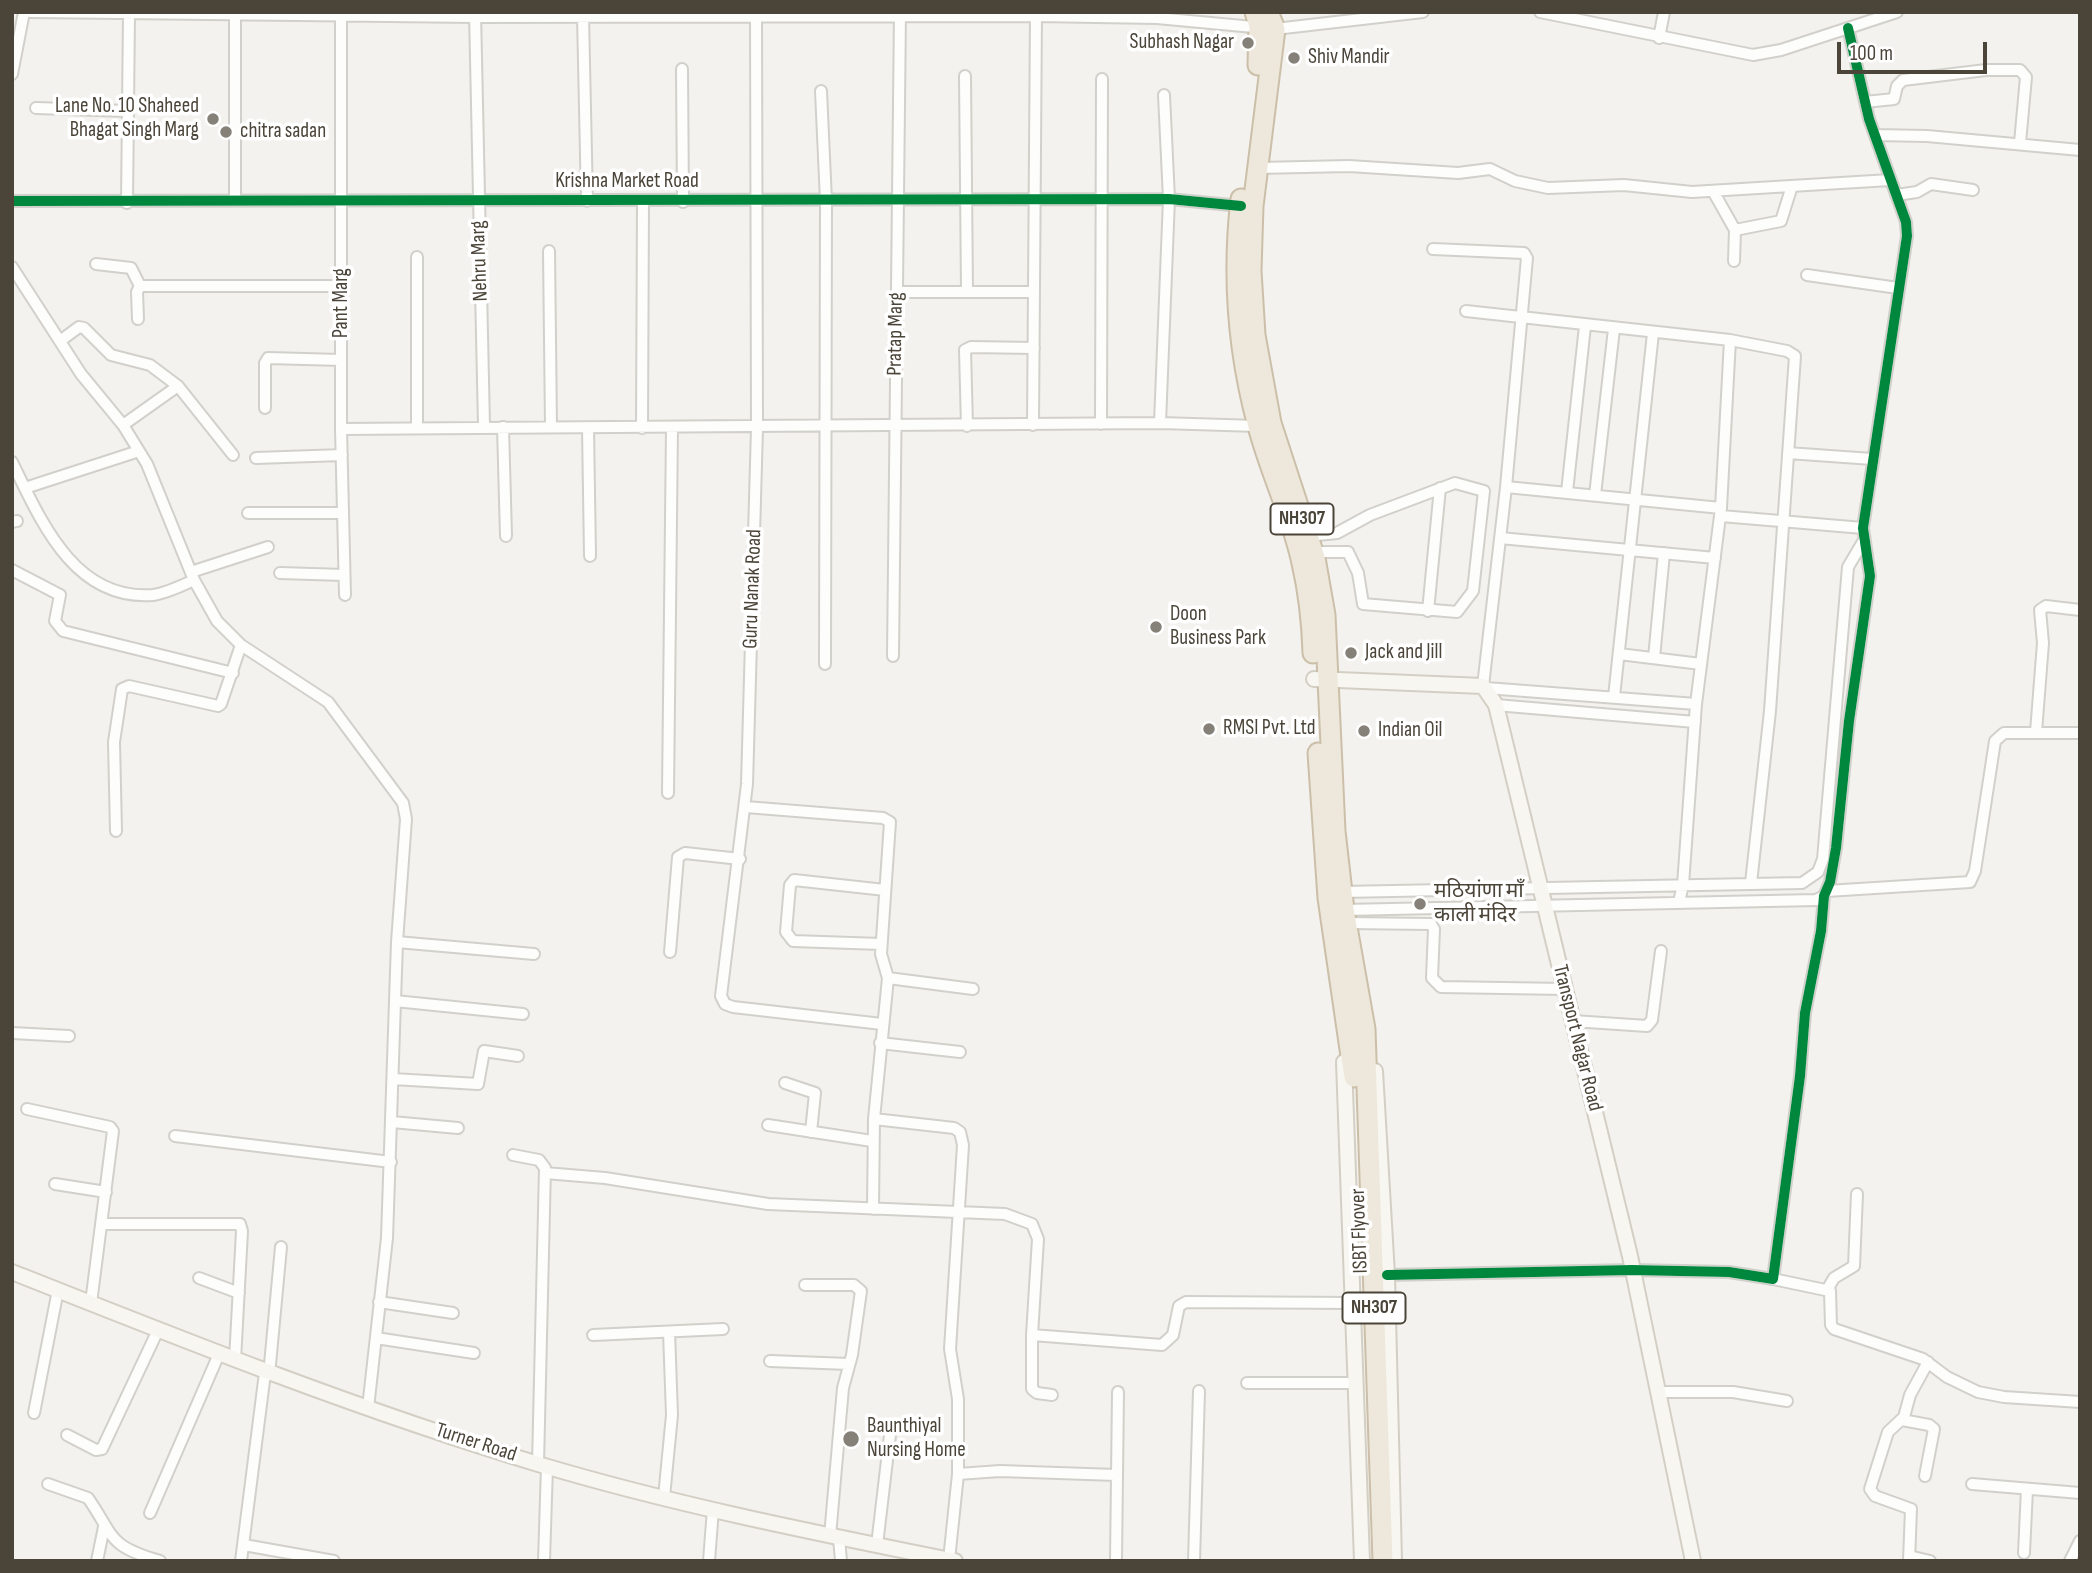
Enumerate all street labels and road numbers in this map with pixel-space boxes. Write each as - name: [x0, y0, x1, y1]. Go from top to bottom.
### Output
- street label: Krishna Market Road: [555, 169, 699, 195]
- street label: Nehru Marg: [466, 220, 494, 302]
- street label: Pant Marg: [329, 268, 355, 338]
- street label: Pratap Marg: [883, 292, 909, 376]
- road number: NH307: [1270, 504, 1334, 534]
- street label: Guru Nanak Road: [738, 529, 768, 649]
- street label: Transport Nagar Road: [1547, 962, 1607, 1114]
- street label: ISBT Flyover: [1346, 1188, 1374, 1274]
- road number: NH307: [1342, 1292, 1406, 1324]
- street label: Turner Road: [432, 1418, 520, 1468]

